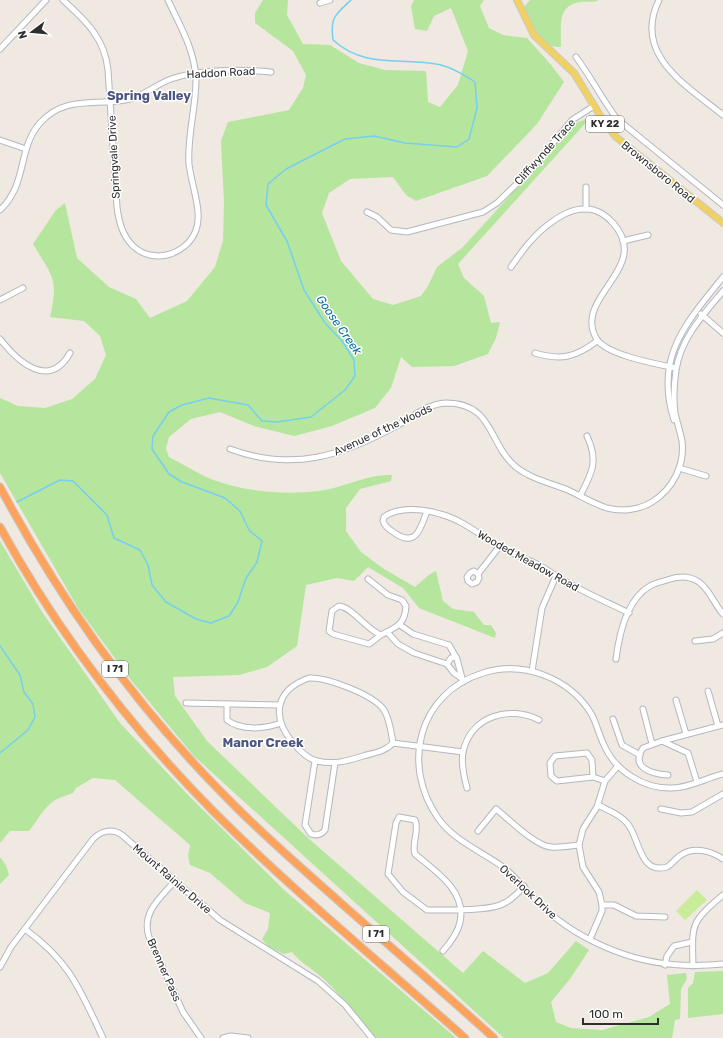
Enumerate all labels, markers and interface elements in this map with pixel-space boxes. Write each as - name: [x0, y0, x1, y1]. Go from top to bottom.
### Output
- north arrow: [12, 12, 52, 52]
- text: N: [16, 29, 30, 40]
- street label: Haddon Road: [186, 65, 256, 81]
- district label: Spring Valley: [107, 88, 191, 103]
- street label: Springvale Drive: [105, 115, 123, 199]
- street label: Cliffwynde Trace: [512, 116, 578, 188]
- road number: KY 22: [586, 116, 624, 132]
- street label: Brownsboro Road: [619, 138, 697, 206]
- water label: Goose Creek: [313, 292, 365, 358]
- street label: Avenue of the Woods: [332, 401, 435, 458]
- street label: Wooded Meadow Road: [475, 528, 581, 594]
- road number: I 71: [102, 661, 128, 677]
- district label: Manor Creek: [222, 735, 304, 750]
- street label: Mount Rainier Drive: [130, 841, 214, 917]
- street label: Overlook Drive: [497, 862, 559, 922]
- road number: I 71: [363, 926, 389, 942]
- street label: Brenner Pass: [144, 936, 184, 1004]
- scale bar: [583, 1000, 658, 1026]
- text: 100 m: [589, 1007, 623, 1021]

